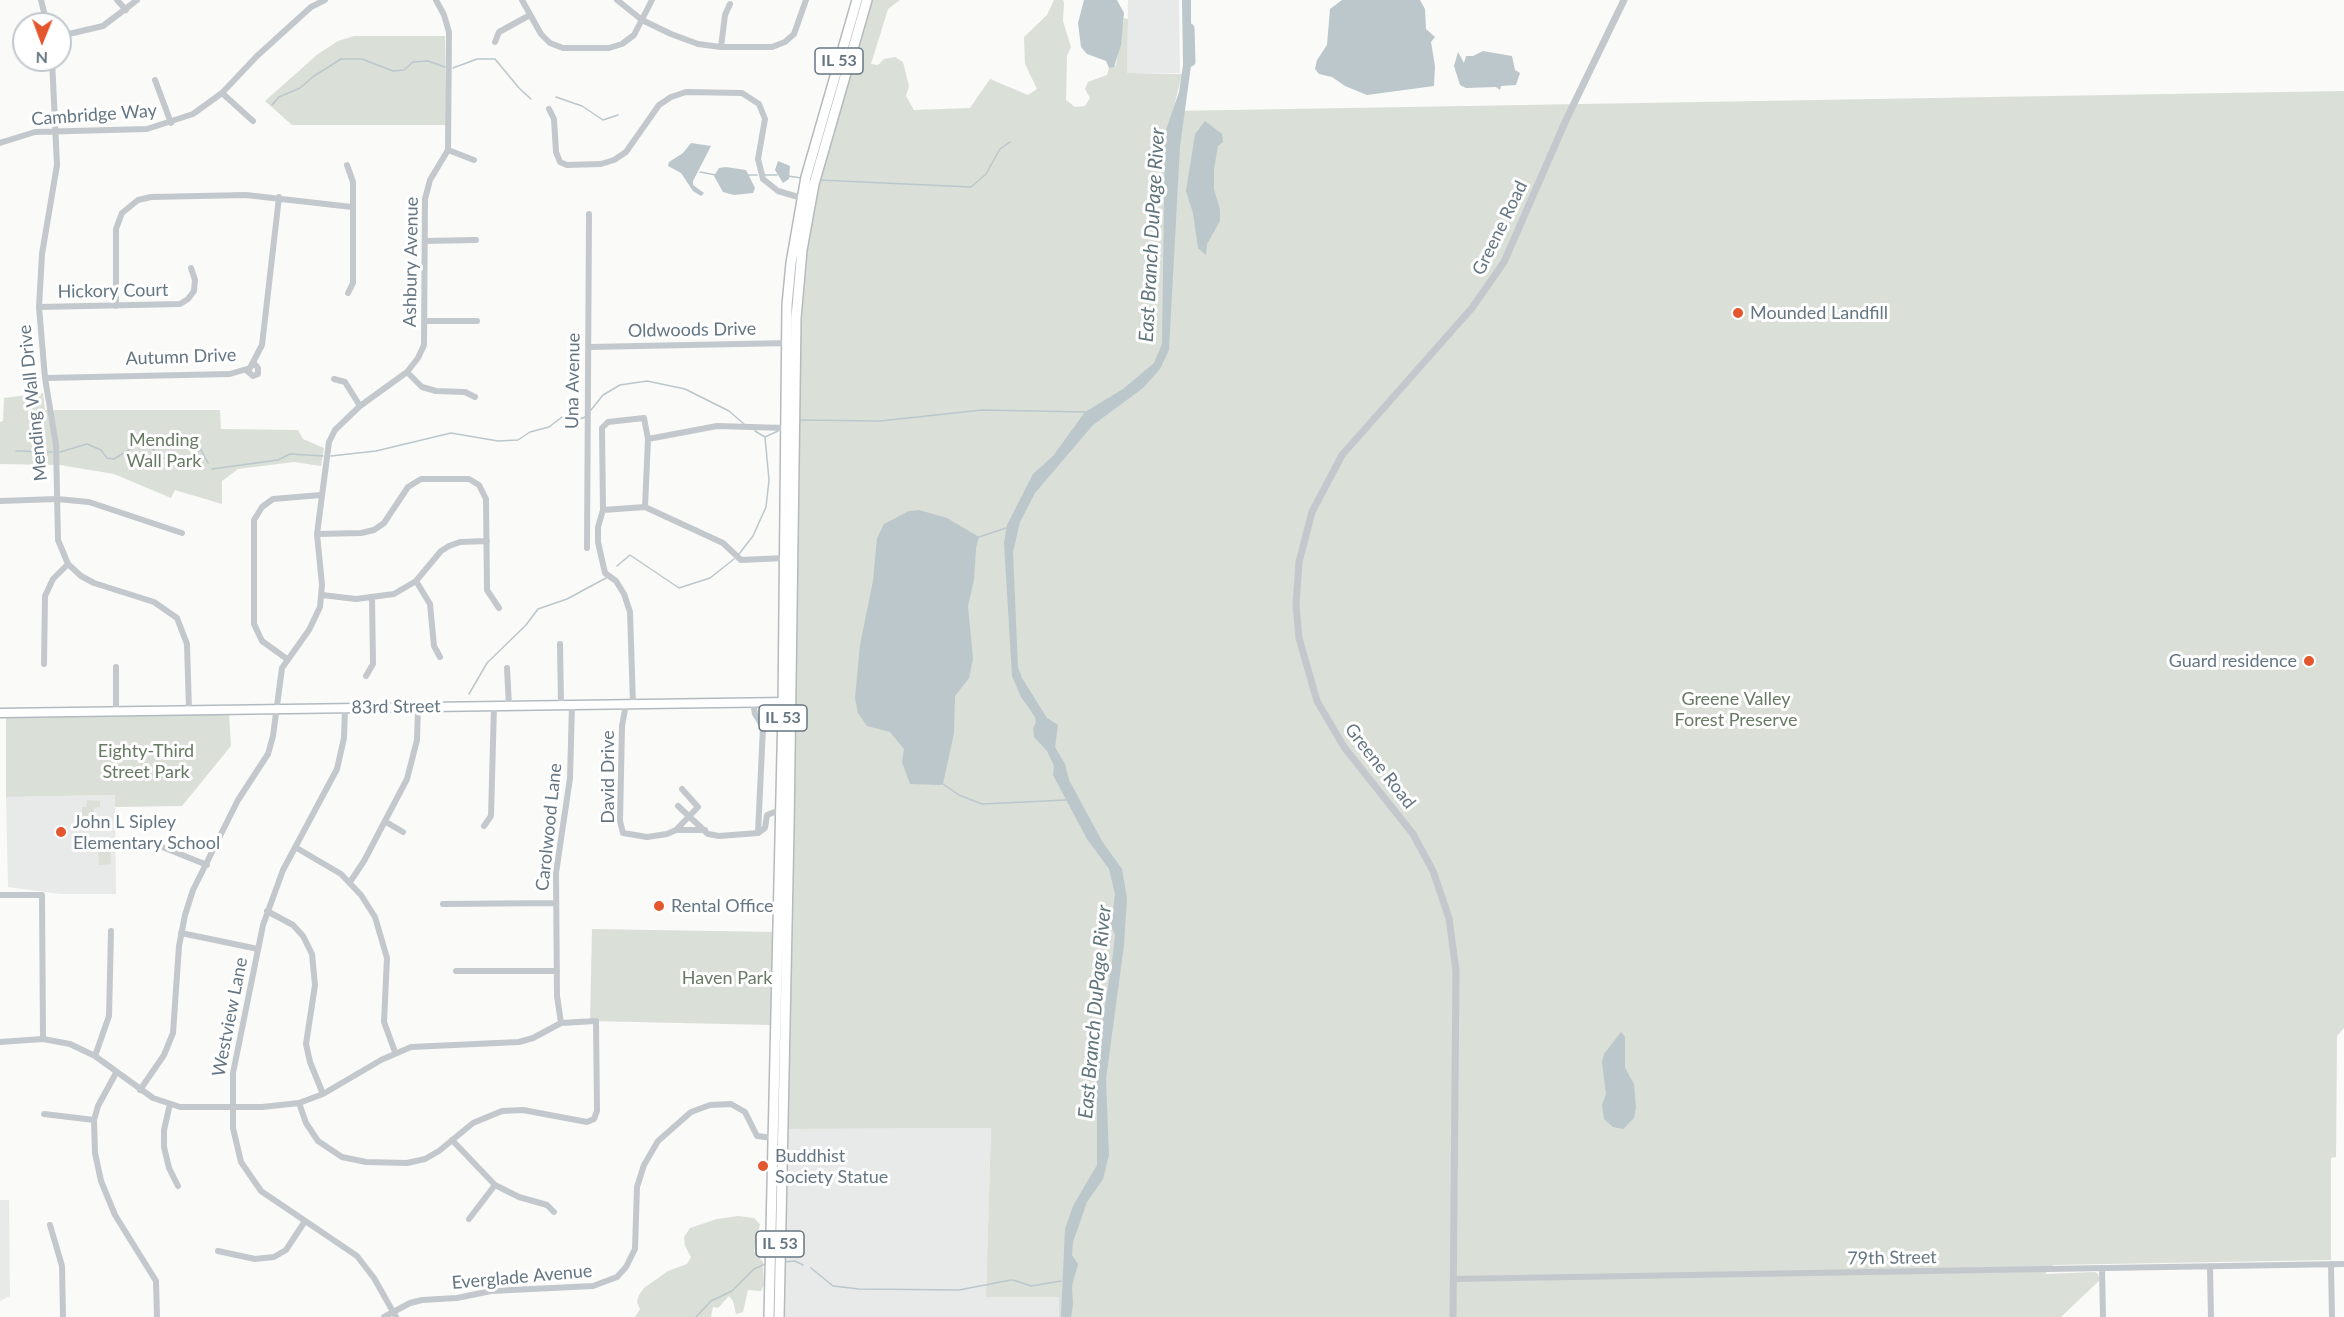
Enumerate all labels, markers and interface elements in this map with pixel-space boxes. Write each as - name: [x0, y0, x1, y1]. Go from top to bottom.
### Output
- north arrow: [12, 12, 72, 72]
- road number: IL 53: [815, 48, 863, 74]
- text: N: [35, 49, 48, 68]
- street label: Cambridge Way: [31, 100, 157, 130]
- water label: East Branch DuPage River: [1134, 127, 1170, 343]
- street label: Greene Road: [1468, 177, 1532, 279]
- street label: Ashbury Avenue: [399, 197, 423, 327]
- street label: Hickory Court: [57, 279, 169, 303]
- place label: Mounded Landfill: [1750, 302, 1888, 324]
- marker: Mounded Landfill: [1731, 306, 1745, 320]
- street label: Oldwoods Drive: [628, 318, 756, 342]
- street label: Mending Wall Drive: [14, 324, 52, 482]
- street label: Una Avenue: [561, 333, 585, 429]
- street label: Autumn Drive: [125, 344, 237, 370]
- park label: Mending Wall Park: [127, 429, 201, 472]
- place label: Guard residence: [2169, 650, 2297, 672]
- marker: Guard residence: [2302, 654, 2316, 668]
- park label: Greene Valley Forest Preserve: [1675, 688, 1797, 730]
- street label: 83rd Street: [351, 695, 441, 719]
- road number: IL 53: [759, 705, 807, 731]
- street label: Greene Road: [1340, 719, 1420, 813]
- street label: David Drive: [597, 730, 619, 824]
- park label: Eighty-Third Street Park: [98, 740, 194, 783]
- street label: Carolwood Lane: [532, 762, 566, 892]
- place label: John L Sipley Elementary School: [73, 811, 220, 854]
- marker: John L Sipley Elementary School: [54, 825, 68, 839]
- place label: Rental Office: [671, 895, 774, 917]
- marker: Rental Office: [652, 899, 666, 913]
- water label: East Branch DuPage River: [1074, 904, 1116, 1120]
- street label: Westview Lane: [208, 956, 252, 1078]
- park label: Haven Park: [682, 967, 772, 989]
- place label: Buddhist Society Statue: [775, 1145, 888, 1188]
- marker: Buddhist Society Statue: [756, 1159, 770, 1173]
- road number: IL 53: [756, 1231, 804, 1257]
- street label: 79th Street: [1847, 1246, 1937, 1270]
- street label: Everglade Avenue: [451, 1260, 593, 1294]

